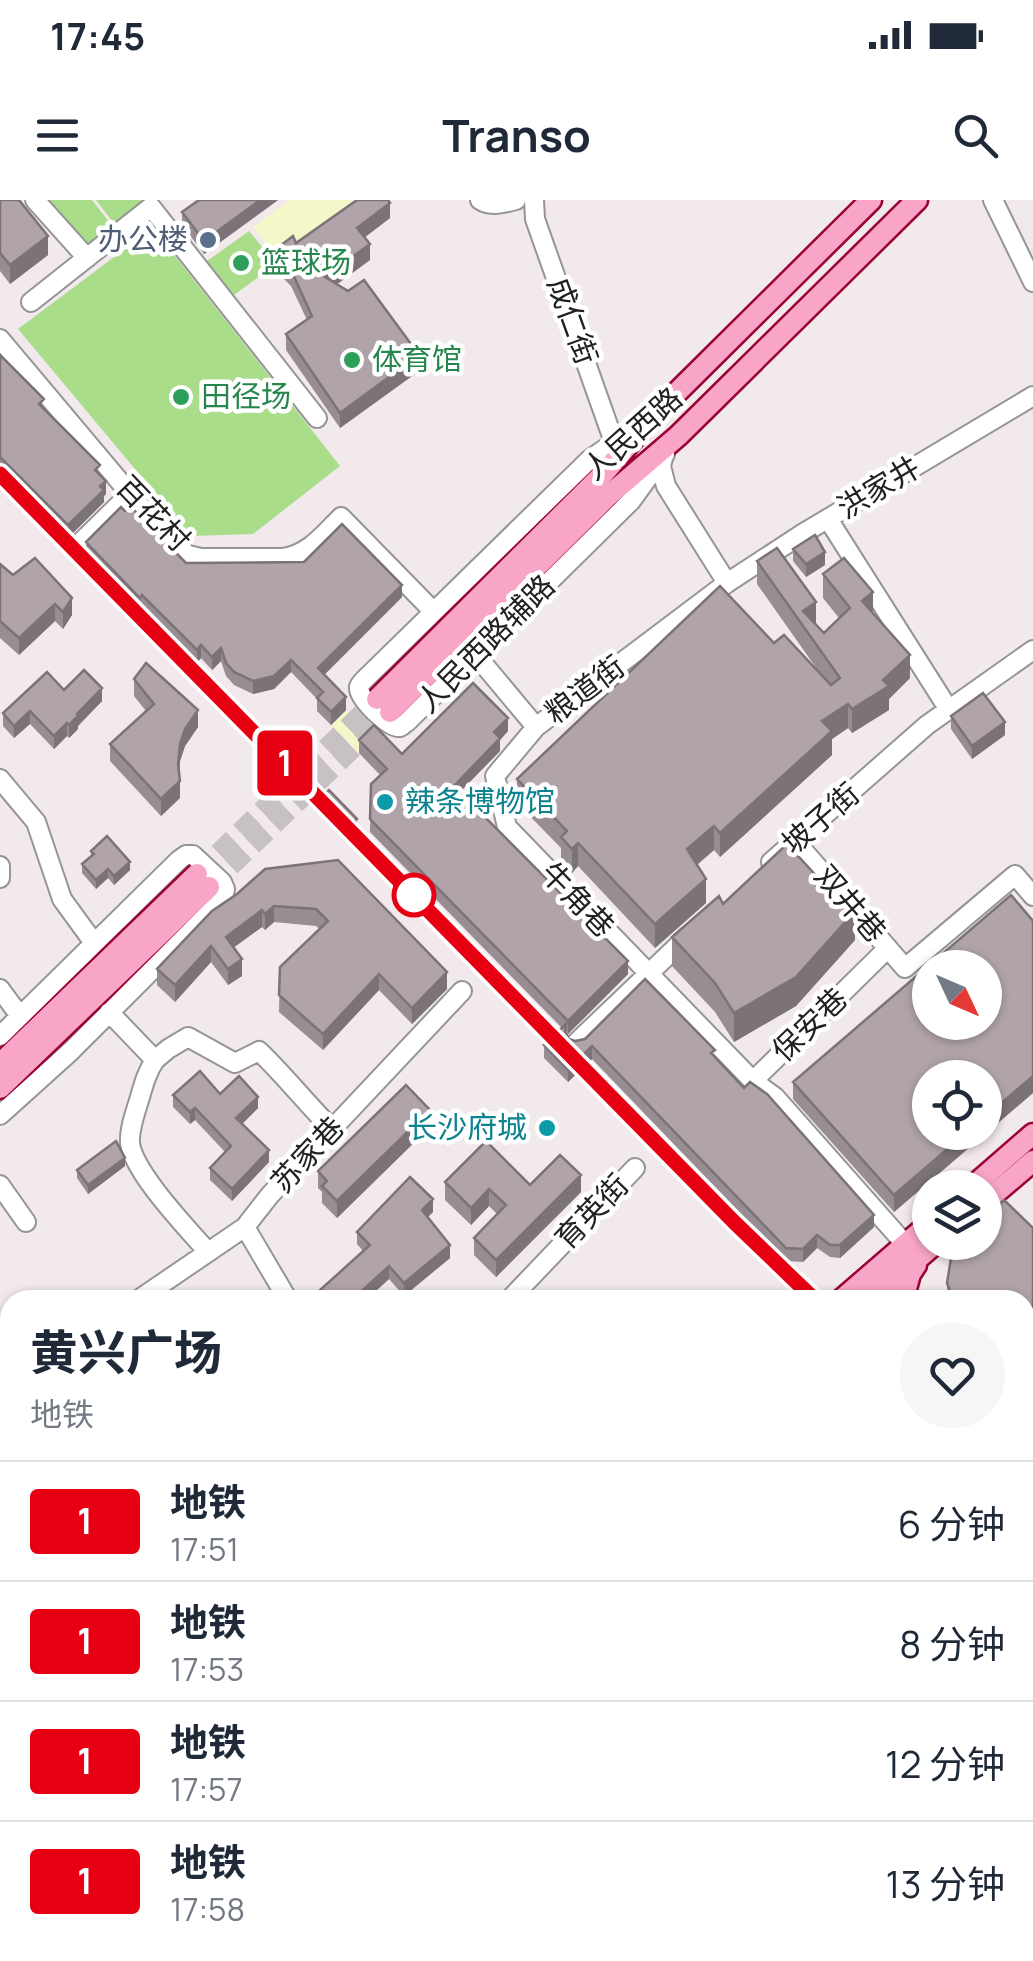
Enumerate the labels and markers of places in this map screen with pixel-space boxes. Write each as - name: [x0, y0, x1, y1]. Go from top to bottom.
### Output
- place label: 办公楼: [98, 218, 188, 259]
- marker: 办公楼: [197, 229, 219, 251]
- place label: 篮球场: [261, 241, 351, 282]
- marker: 篮球场: [230, 252, 252, 274]
- place label: 体育馆: [372, 338, 462, 379]
- marker: 体育馆: [341, 349, 363, 371]
- place label: 田径场: [201, 375, 291, 416]
- marker: 田径场: [170, 386, 192, 408]
- place label: 辣条博物馆: [405, 780, 555, 821]
- marker: 辣条博物馆: [374, 791, 396, 813]
- unlabelled marker: [393, 874, 435, 916]
- place label: 长沙府城: [407, 1106, 527, 1147]
- marker: 长沙府城: [536, 1117, 558, 1139]

